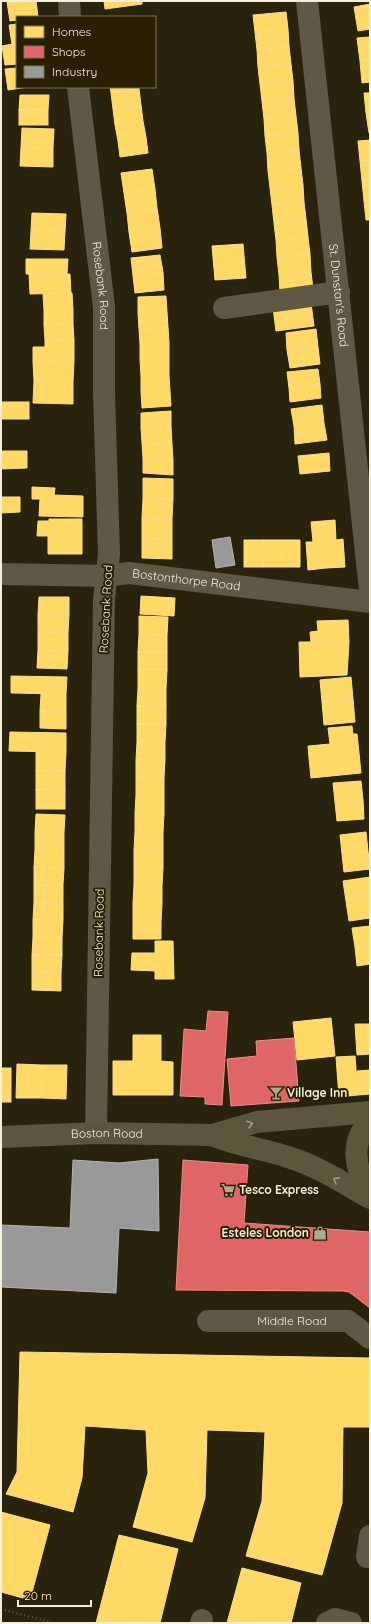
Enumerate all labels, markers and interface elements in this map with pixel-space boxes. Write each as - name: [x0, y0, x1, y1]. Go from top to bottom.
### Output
- legend: [16, 16, 156, 88]
- text: Homes: [52, 24, 92, 39]
- text: Shops: [52, 44, 86, 59]
- text: Industry: [52, 64, 97, 79]
- street label: Rosebank Road: [89, 241, 112, 330]
- street label: St. Dunstan's Road: [326, 243, 352, 348]
- street label: Rosebank Road: [96, 564, 115, 654]
- street label: Bostonthorpe Road: [132, 565, 241, 593]
- street label: Rosebank Road: [90, 889, 107, 977]
- bar icon: Village Inn: [268, 1085, 284, 1101]
- place label: Village Inn: [287, 1085, 347, 1100]
- one-way arrow: [246, 1120, 253, 1129]
- street label: Boston Road: [71, 1125, 143, 1141]
- one-way arrow: [333, 1177, 340, 1184]
- supermarket icon: Tesco Express: [220, 1182, 236, 1198]
- place label: Tesco Express: [239, 1182, 319, 1197]
- place label: Esteles London: [222, 1225, 309, 1240]
- shop icon: Esteles London: [312, 1225, 328, 1241]
- street label: Middle Road: [257, 1313, 327, 1328]
- scale bar: [18, 1582, 91, 1608]
- text: 20 m: [24, 1588, 52, 1603]

